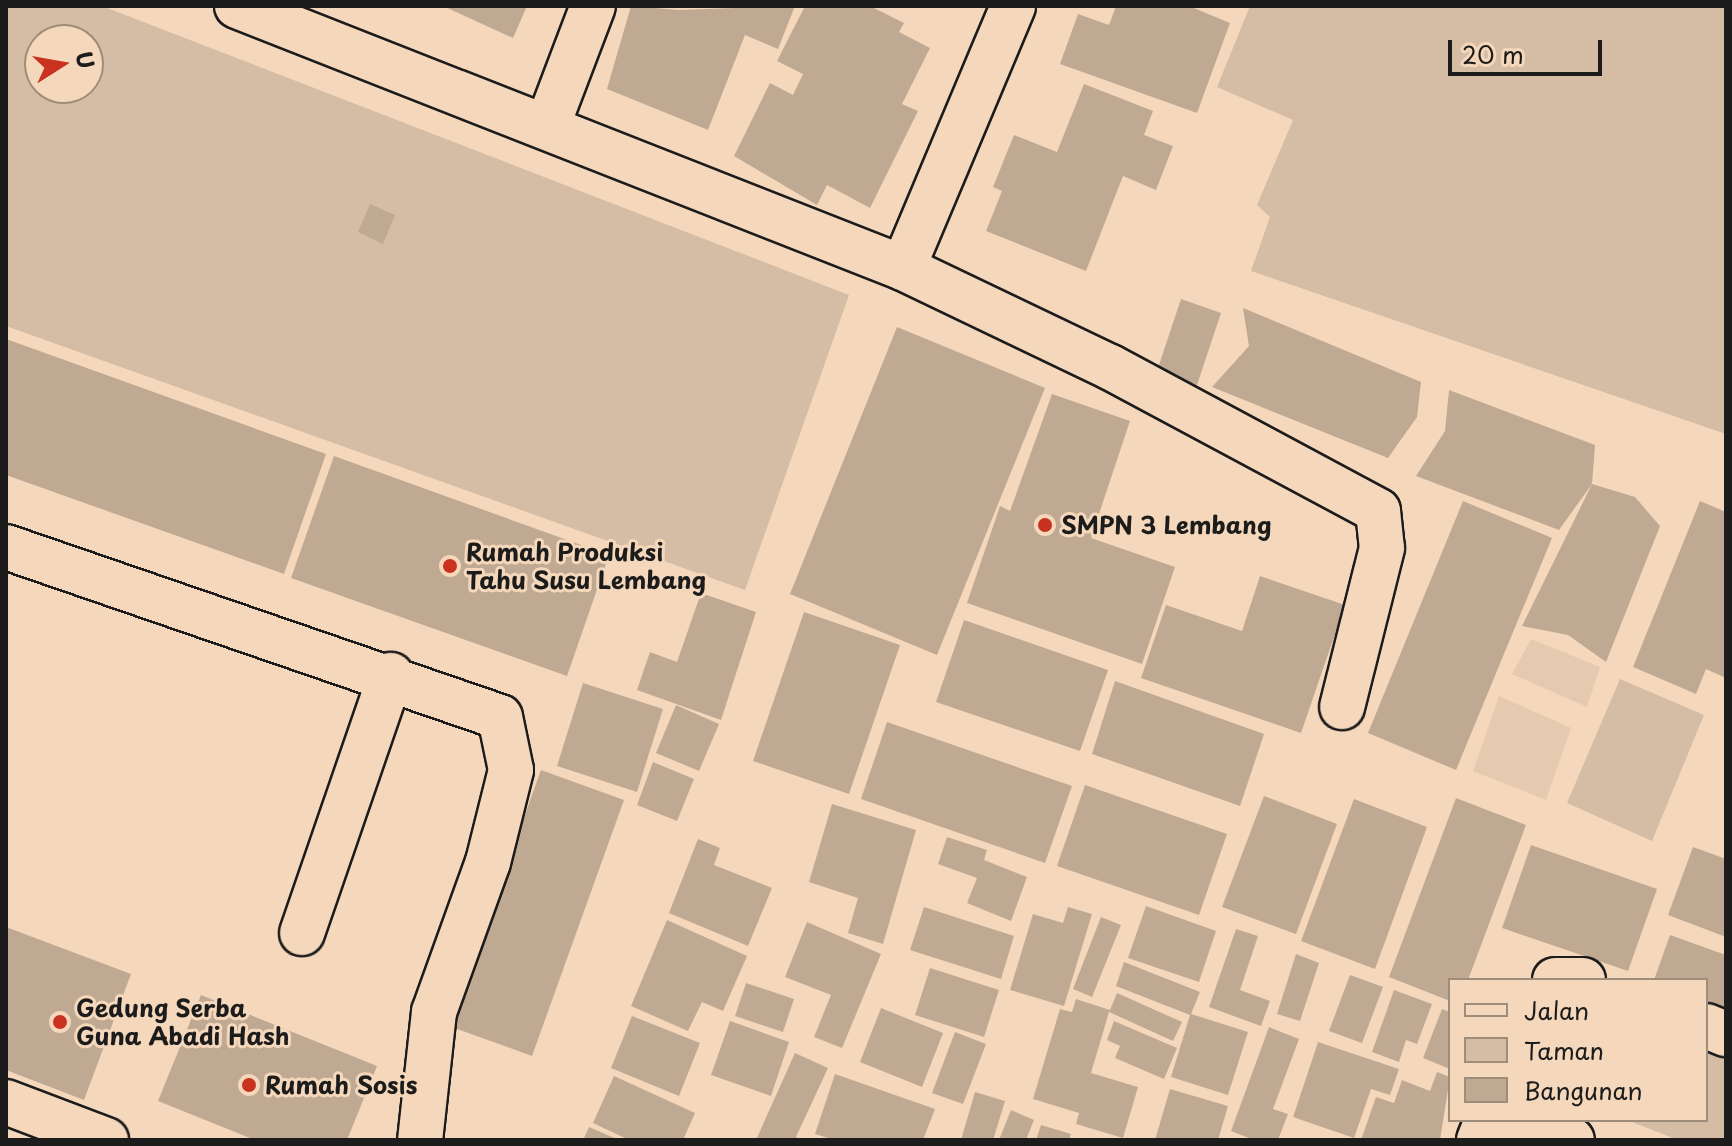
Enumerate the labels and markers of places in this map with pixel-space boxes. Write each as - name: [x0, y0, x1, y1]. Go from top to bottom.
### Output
- place label: SMPN 3 Lembang: [1061, 511, 1272, 539]
- marker: SMPN 3 Lembang: [1036, 516, 1054, 534]
- place label: Rumah Produksi Tahu Susu Lembang: [466, 538, 705, 594]
- marker: Rumah Produksi Tahu Susu Lembang: [441, 557, 459, 575]
- place label: Gedung Serba Guna Abadi Hash: [76, 994, 288, 1050]
- marker: Gedung Serba Guna Abadi Hash: [51, 1013, 69, 1031]
- place label: Rumah Sosis: [265, 1071, 417, 1099]
- marker: Rumah Sosis: [240, 1076, 258, 1094]

